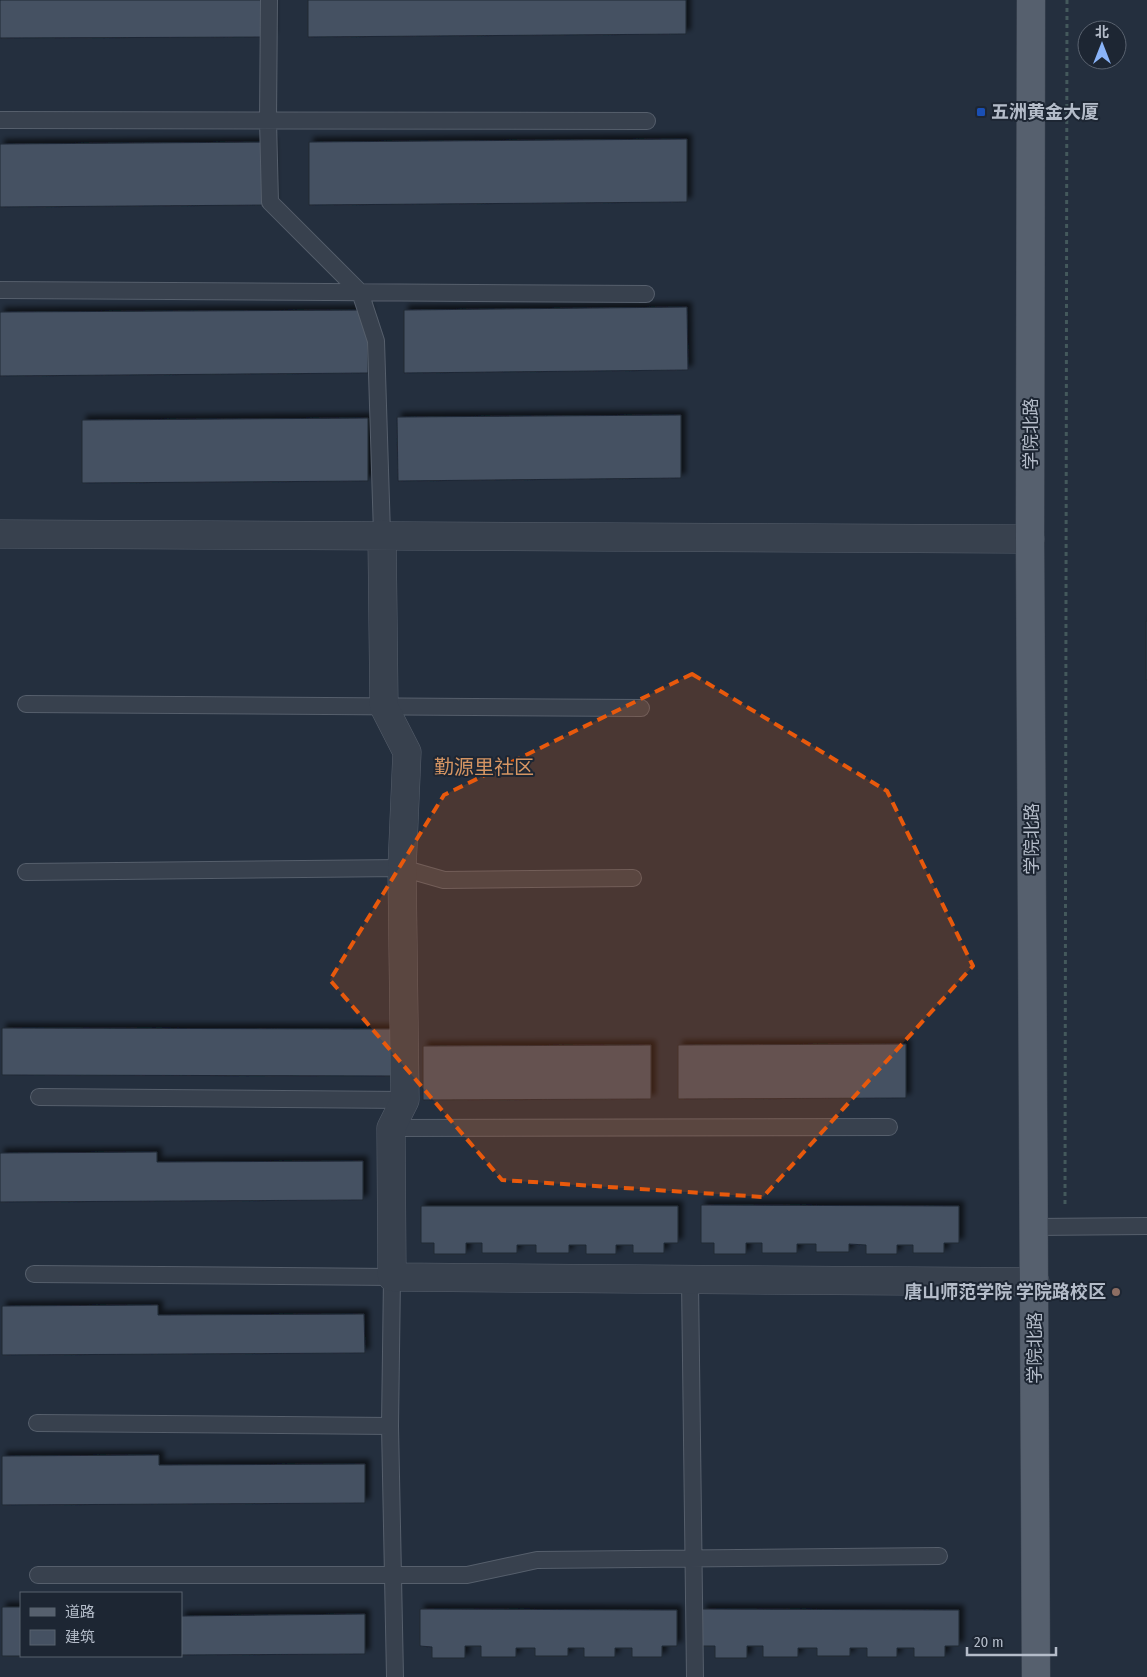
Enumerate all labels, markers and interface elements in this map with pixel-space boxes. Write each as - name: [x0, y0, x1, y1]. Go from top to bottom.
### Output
- north arrow: [1077, 20, 1127, 70]
- text: 北: [1095, 24, 1109, 41]
- place label: 五洲黄金大厦: [991, 101, 1099, 123]
- marker: 五洲黄金大厦: [975, 106, 987, 118]
- street label: 学院北路: [1020, 398, 1042, 470]
- district label: 勤源里社区: [434, 755, 534, 779]
- street label: 学院北路: [1021, 803, 1043, 875]
- place label: 唐山师范学院 学院路校区: [904, 1281, 1106, 1303]
- marker: 唐山师范学院 学院路校区: [1110, 1286, 1122, 1298]
- street label: 学院北路: [1024, 1312, 1046, 1384]
- legend: [20, 1592, 182, 1657]
- text: 道路: [65, 1603, 95, 1621]
- scale bar: [967, 1624, 1056, 1656]
- text: 建筑: [65, 1628, 95, 1646]
- text: 20 m: [974, 1633, 1004, 1651]

